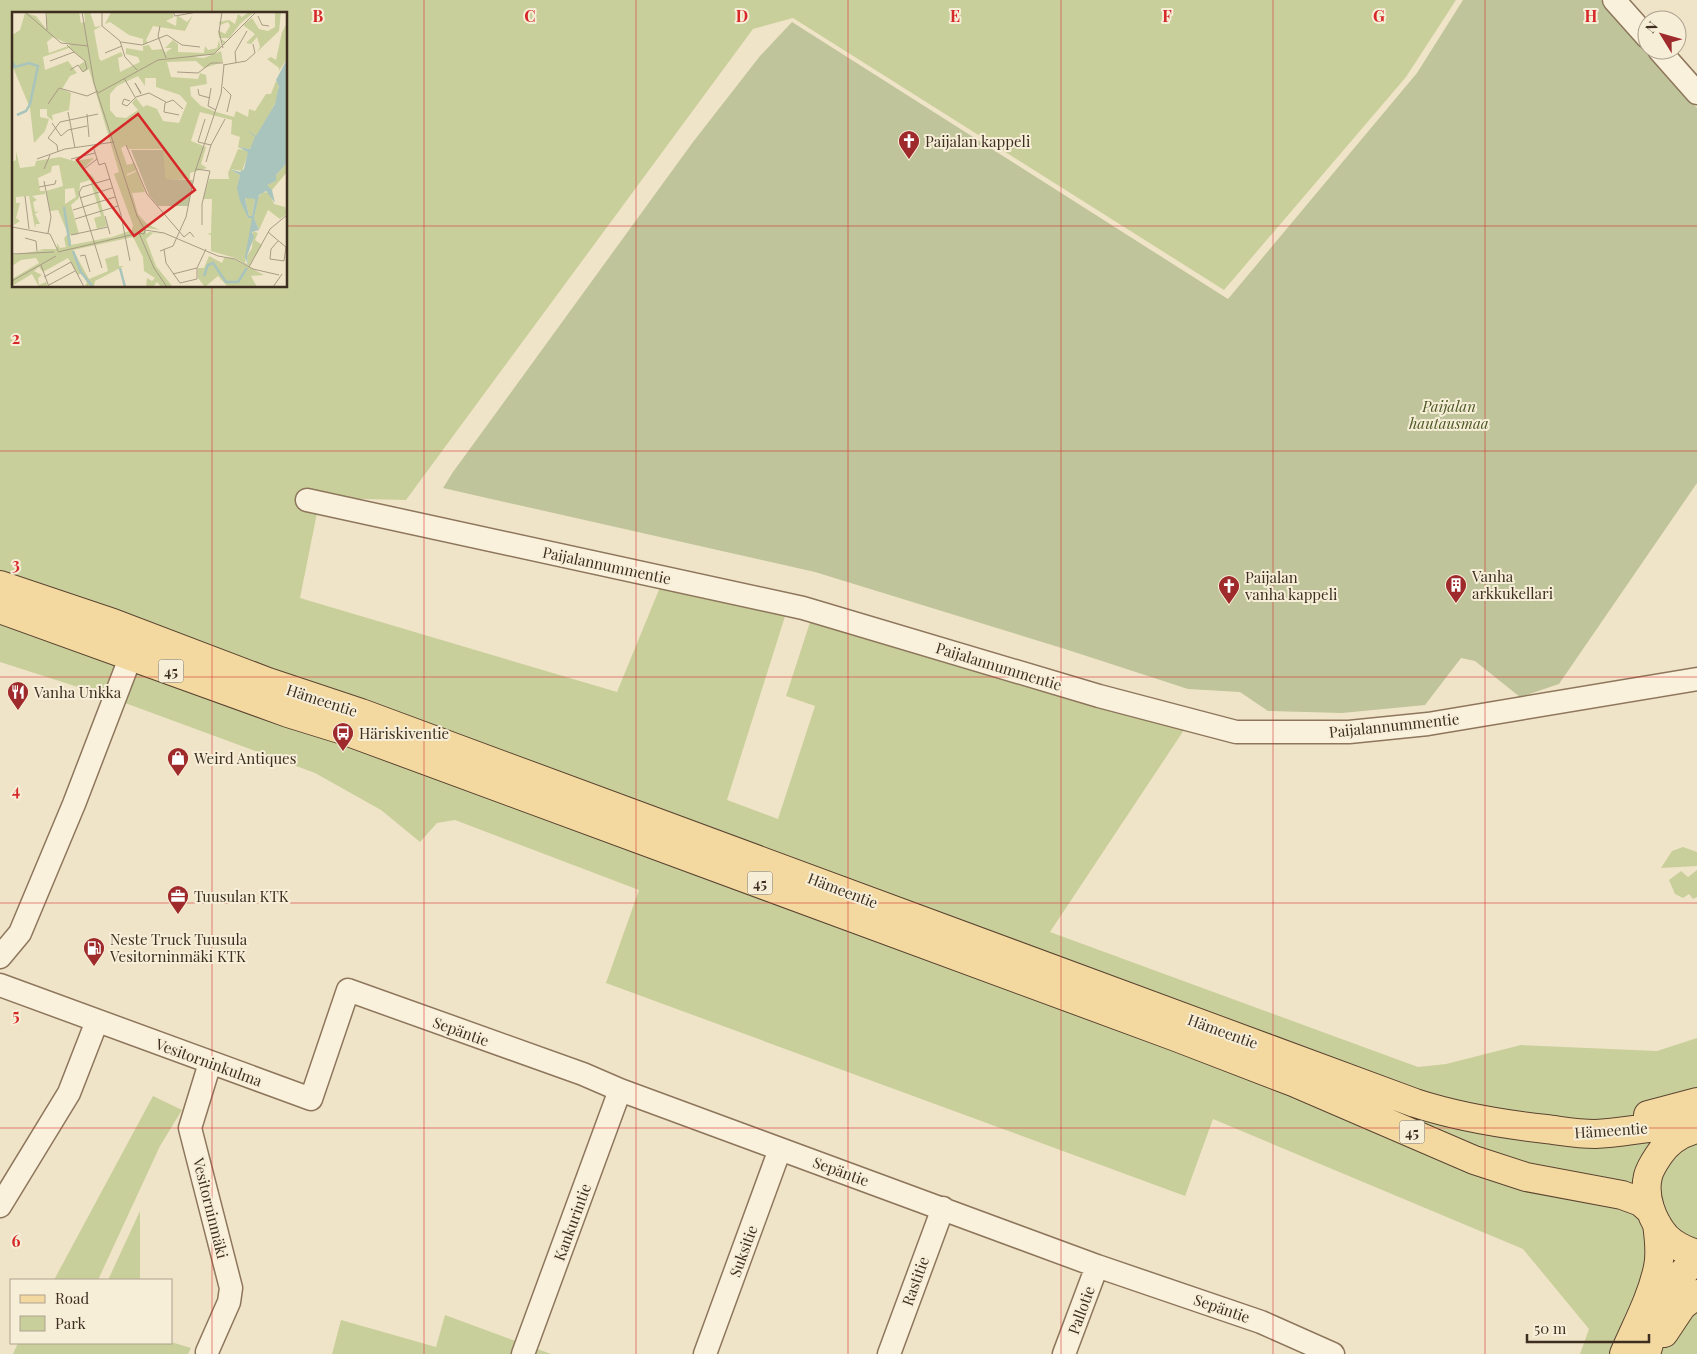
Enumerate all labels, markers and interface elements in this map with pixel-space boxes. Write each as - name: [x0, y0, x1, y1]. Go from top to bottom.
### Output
- text: B: [313, 5, 324, 26]
- text: C: [524, 5, 536, 26]
- text: D: [736, 5, 748, 26]
- text: E: [950, 5, 960, 26]
- text: F: [1162, 5, 1172, 26]
- text: G: [1373, 5, 1385, 26]
- text: H: [1585, 5, 1598, 26]
- north arrow: [1637, 10, 1687, 60]
- inset map: [12, 12, 288, 288]
- text: N: [1641, 17, 1662, 37]
- church icon: Paijalan kappeli: [897, 129, 921, 160]
- place label: Paijalan kappeli: [925, 131, 1031, 151]
- text: 2: [12, 327, 20, 348]
- park label: Paijalan hautausmaa: [1408, 396, 1489, 433]
- street label: Paijalannummentie: [541, 542, 673, 588]
- text: 3: [12, 553, 20, 574]
- place label: Vanha arkkukellari: [1471, 566, 1554, 603]
- place label: Paijalan vanha kappeli: [1244, 567, 1338, 604]
- building icon: Vanha arkkukellari: [1444, 573, 1468, 604]
- church icon: Paijalan vanha kappeli: [1217, 574, 1241, 605]
- street label: Paijalannummentie: [933, 637, 1065, 695]
- road number: 45: [158, 659, 184, 682]
- street label: Hämeentie: [284, 679, 360, 721]
- restaurant icon: Vanha Unkka: [6, 680, 30, 711]
- place label: Vanha Unkka: [33, 682, 122, 702]
- street label: Paijalannummentie: [1328, 708, 1460, 742]
- bus stop icon: Häriskiventie: [331, 721, 355, 752]
- place label: Häriskiventie: [359, 723, 449, 743]
- shop icon: Weird Antiques: [166, 746, 190, 777]
- place label: Weird Antiques: [193, 748, 296, 768]
- text: 4: [12, 779, 20, 800]
- street label: Hämeentie: [805, 867, 881, 913]
- road number: 45: [748, 871, 772, 894]
- office icon: Tuusulan KTK: [166, 884, 190, 915]
- place label: Tuusulan KTK: [194, 886, 289, 906]
- place label: Neste Truck Tuusula Vesitorninmäki KTK: [109, 929, 248, 966]
- fuel station icon: Neste Truck Tuusula Vesitorninmäki KTK: [82, 936, 106, 967]
- text: 5: [12, 1004, 20, 1025]
- street label: Hämeentie: [1185, 1009, 1261, 1053]
- street label: Sepäntie: [430, 1012, 492, 1050]
- street label: Vesitorninkulma: [152, 1033, 265, 1091]
- street label: Hämeentie: [1574, 1117, 1648, 1143]
- road number: 45: [1400, 1120, 1424, 1144]
- street label: Sepäntie: [810, 1152, 872, 1190]
- street label: Vesitorninmäki: [189, 1155, 233, 1261]
- street label: Kankurintie: [549, 1181, 595, 1263]
- street label: Suksitie: [724, 1222, 762, 1280]
- text: 6: [12, 1230, 21, 1251]
- street label: Rastitie: [897, 1254, 933, 1308]
- legend: [10, 1279, 172, 1344]
- street label: Pallotie: [1063, 1283, 1099, 1337]
- text: Road: [55, 1288, 89, 1308]
- street label: Sepäntie: [1191, 1289, 1253, 1327]
- scale bar: [1527, 1312, 1650, 1344]
- text: Park: [55, 1313, 87, 1333]
- text: 50 m: [1534, 1318, 1567, 1338]

